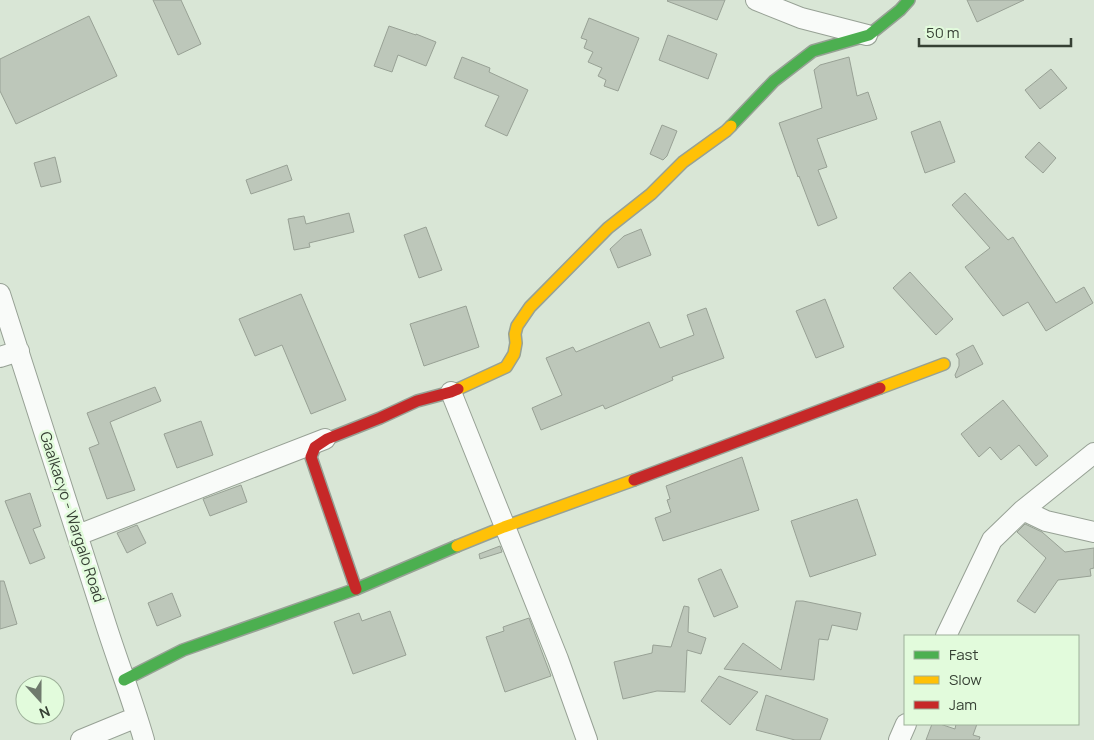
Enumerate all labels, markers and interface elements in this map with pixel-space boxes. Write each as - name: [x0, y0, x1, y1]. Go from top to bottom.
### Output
- scale bar: [919, 15, 1072, 47]
- text: 50 m: [926, 22, 960, 43]
- street label: Gaalkacyo - Wargalo Road: [35, 429, 110, 605]
- legend: [904, 635, 1079, 725]
- text: Fast: [949, 644, 978, 665]
- text: Slow: [949, 669, 982, 690]
- north arrow: [15, 675, 65, 725]
- text: Jam: [949, 694, 977, 715]
- text: N: [37, 702, 53, 723]

